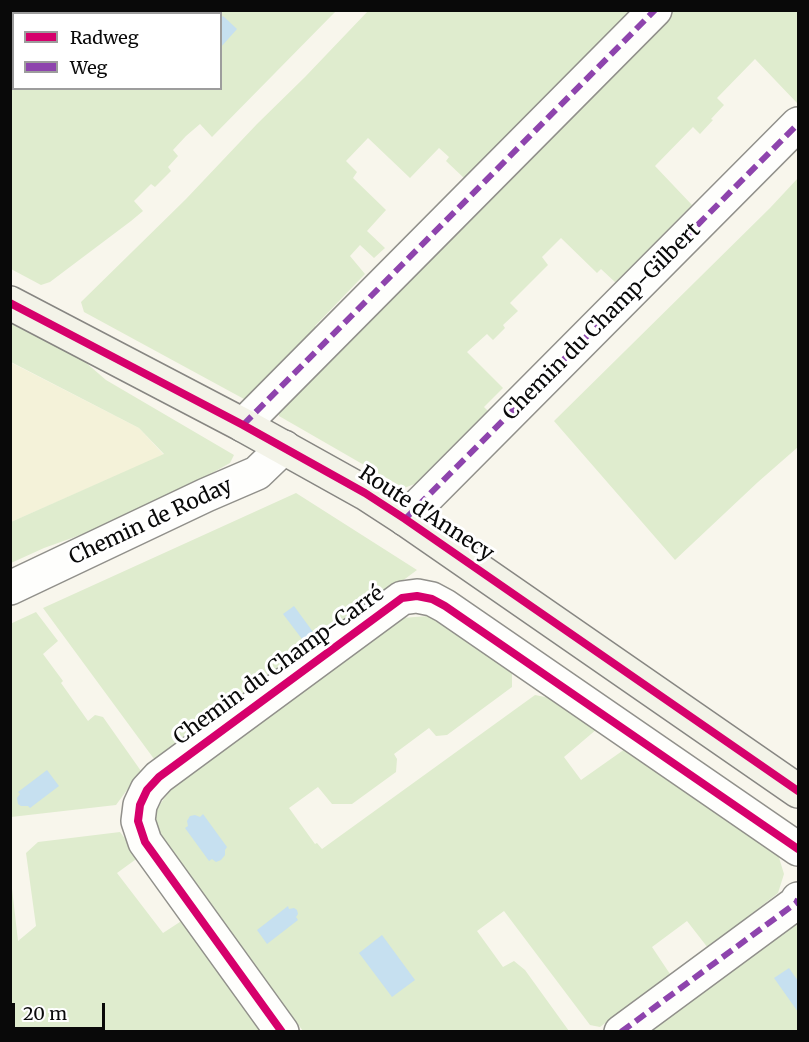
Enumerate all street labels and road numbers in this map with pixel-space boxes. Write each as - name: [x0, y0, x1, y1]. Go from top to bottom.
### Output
- street label: Chemin du Champ-Gilbert: [498, 218, 706, 426]
- street label: Route d'Annecy: [354, 461, 498, 567]
- street label: Chemin de Roday: [66, 473, 236, 571]
- street label: Chemin du Champ-Carré: [169, 581, 389, 751]

